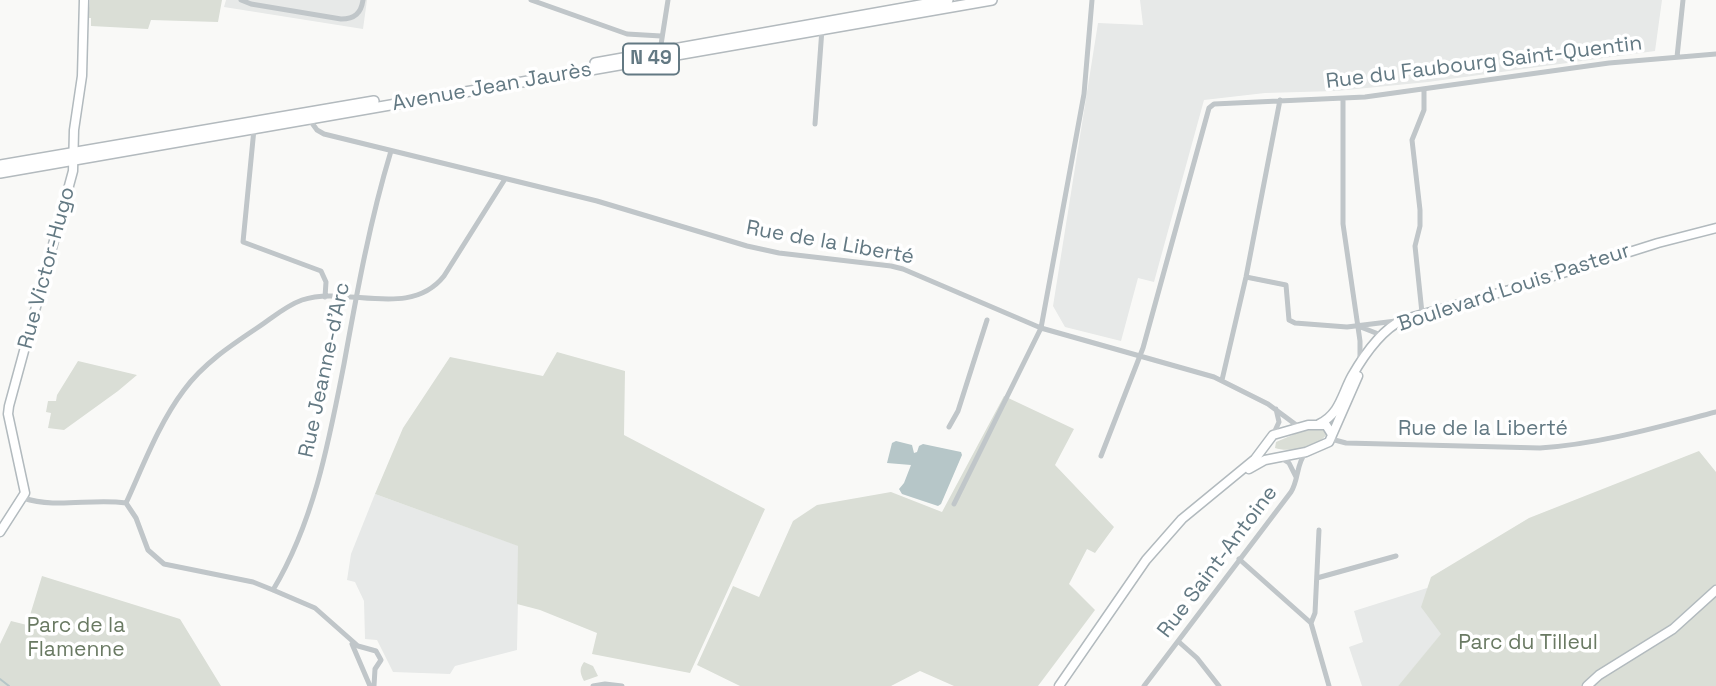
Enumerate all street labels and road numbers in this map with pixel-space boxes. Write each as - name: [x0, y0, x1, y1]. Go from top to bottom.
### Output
- street label: Rue du Faubourg Saint-Quentin: [1324, 31, 1644, 95]
- road number: N 49: [623, 44, 679, 74]
- street label: Avenue Jean Jaurès: [390, 57, 594, 117]
- street label: Rue Victor-Hugo: [13, 184, 81, 352]
- street label: Rue de la Liberté: [744, 216, 916, 270]
- street label: Boulevard Louis Pasteur: [1395, 238, 1633, 338]
- street label: Rue Jeanne-d'Arc: [294, 280, 356, 460]
- street label: Rue de la Liberté: [1398, 416, 1568, 442]
- street label: Rue Saint-Antoine: [1153, 481, 1283, 643]

